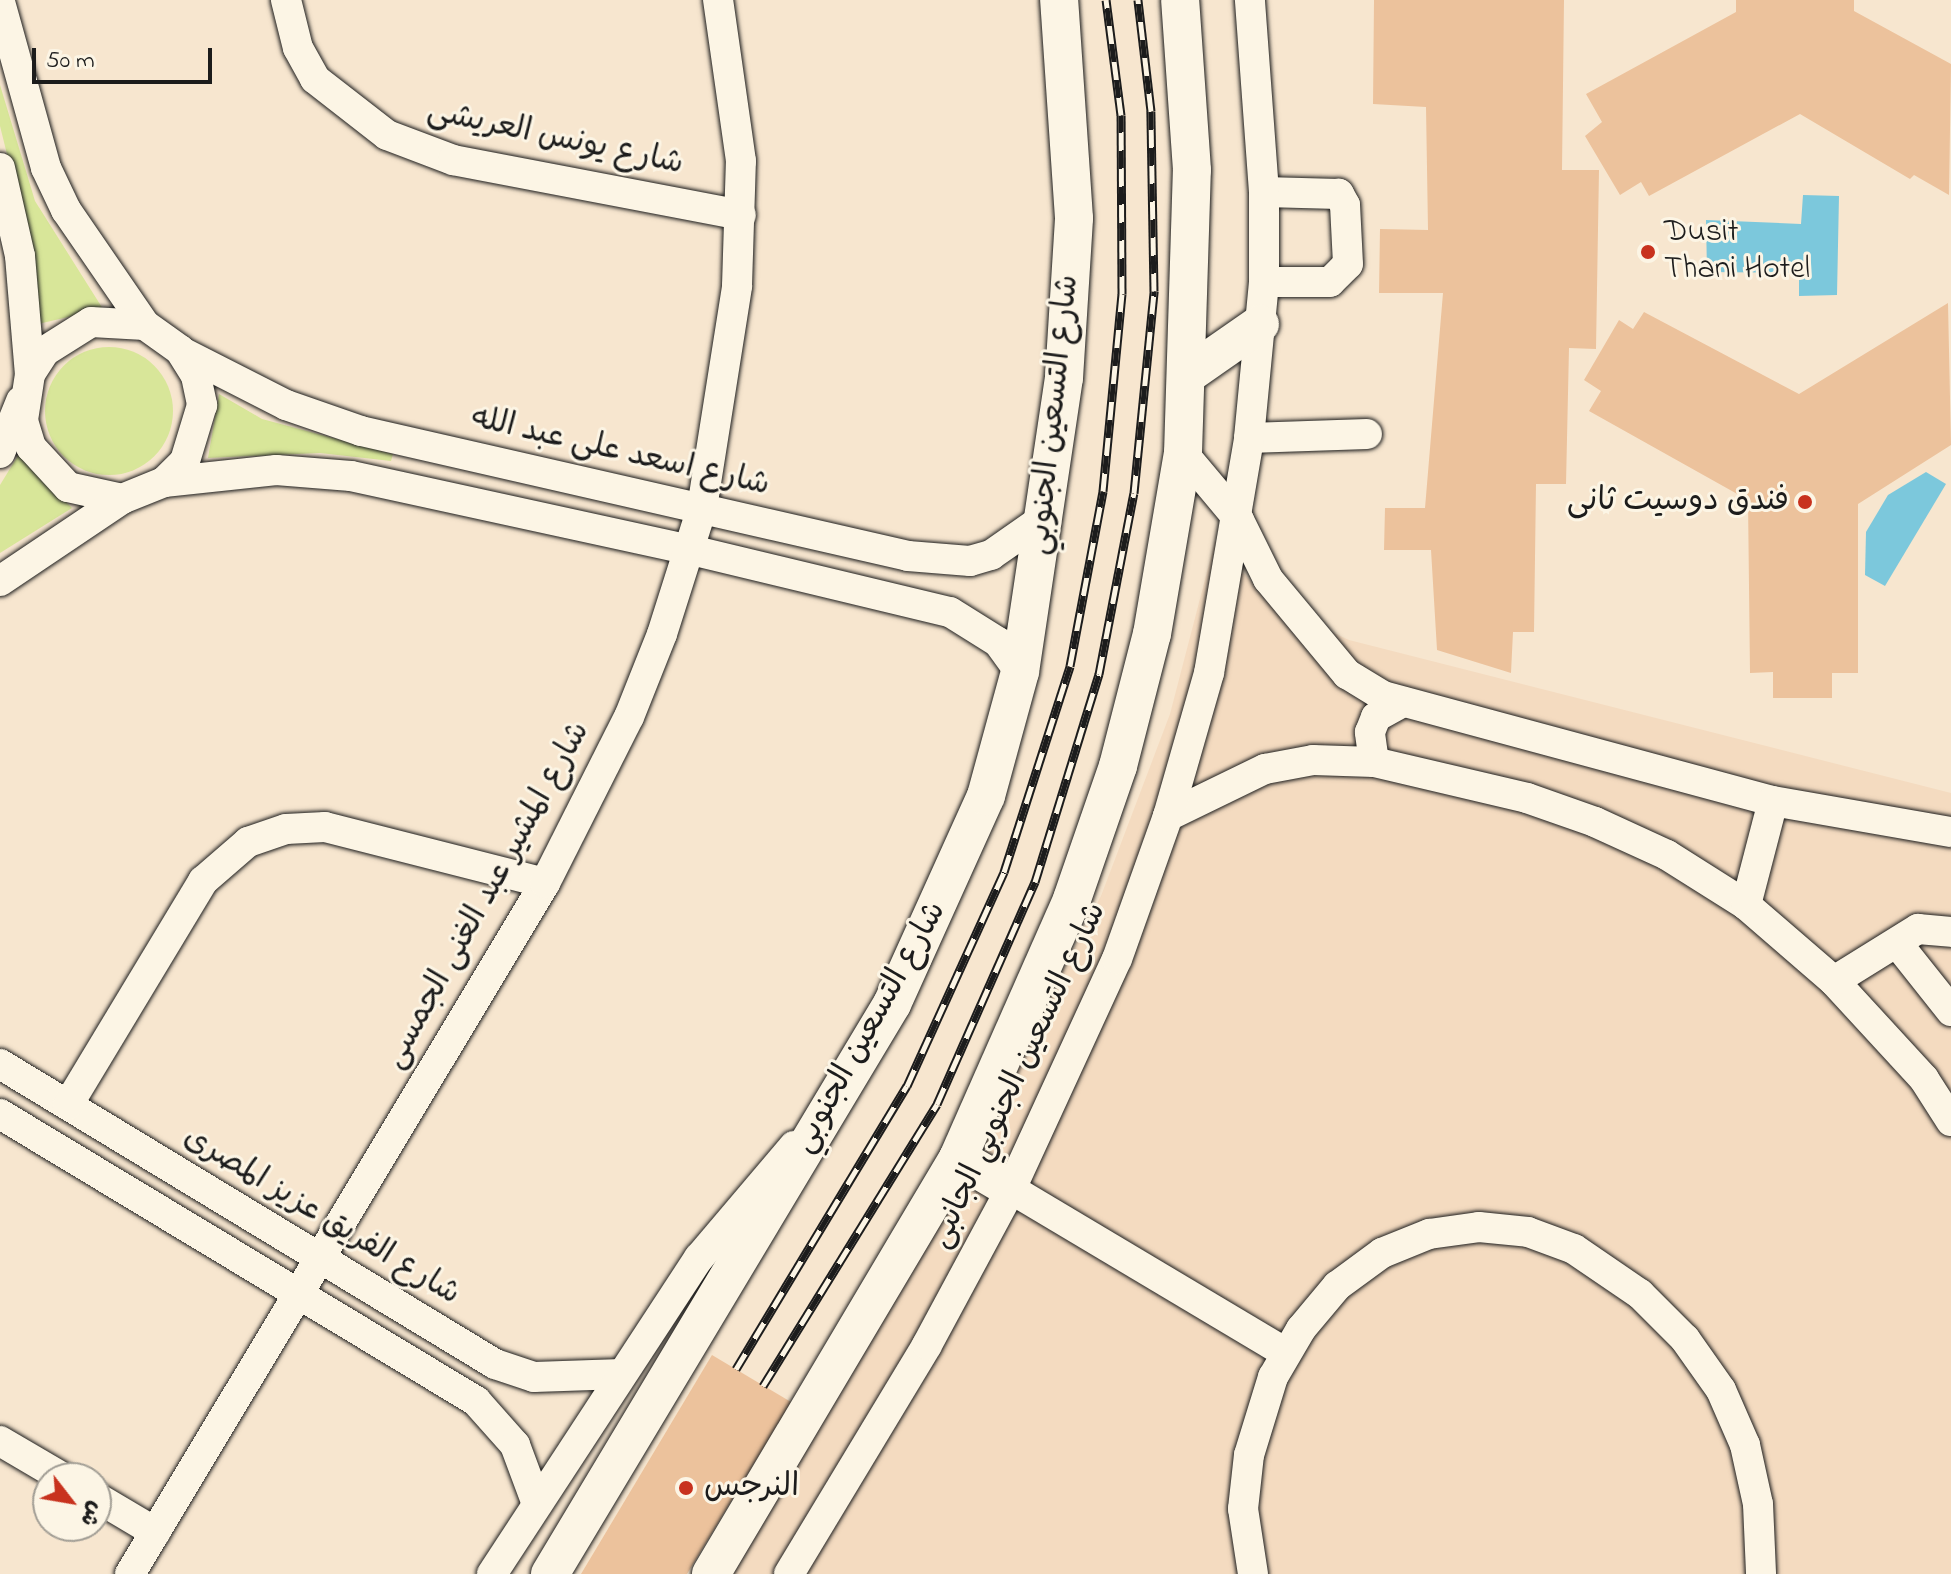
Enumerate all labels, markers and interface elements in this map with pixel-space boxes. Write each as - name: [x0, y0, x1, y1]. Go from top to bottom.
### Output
- scale bar: [36, 32, 216, 82]
- text: 50 m: [46, 44, 95, 79]
- street label: شارع يونس العريشى: [424, 93, 686, 185]
- place label: Dusit Thani Hotel: [1664, 215, 1810, 290]
- marker: Dusit Thani Hotel: [1639, 243, 1657, 261]
- street label: شارع التسعين الجنوبي: [1021, 273, 1089, 557]
- street label: شارع اسعد على عبد الله: [467, 400, 773, 506]
- place label: فندق دوسيت ثانى: [1567, 483, 1789, 521]
- marker: فندق دوسيت ثانى: [1796, 493, 1814, 511]
- street label: شارع المشير عبد الغنى الجمسى: [376, 716, 600, 1076]
- street label: شارع التسعين الجنوبي: [786, 896, 956, 1160]
- street label: شارع التسعين الجنوبي الجانبى: [922, 897, 1116, 1255]
- street label: شارع الفريق عزيز المصرى: [176, 1119, 466, 1315]
- north arrow: [32, 1462, 112, 1542]
- place label: النرجس: [704, 1469, 799, 1507]
- marker: النرجس: [675, 1477, 697, 1499]
- text: ش: [71, 1495, 111, 1532]

